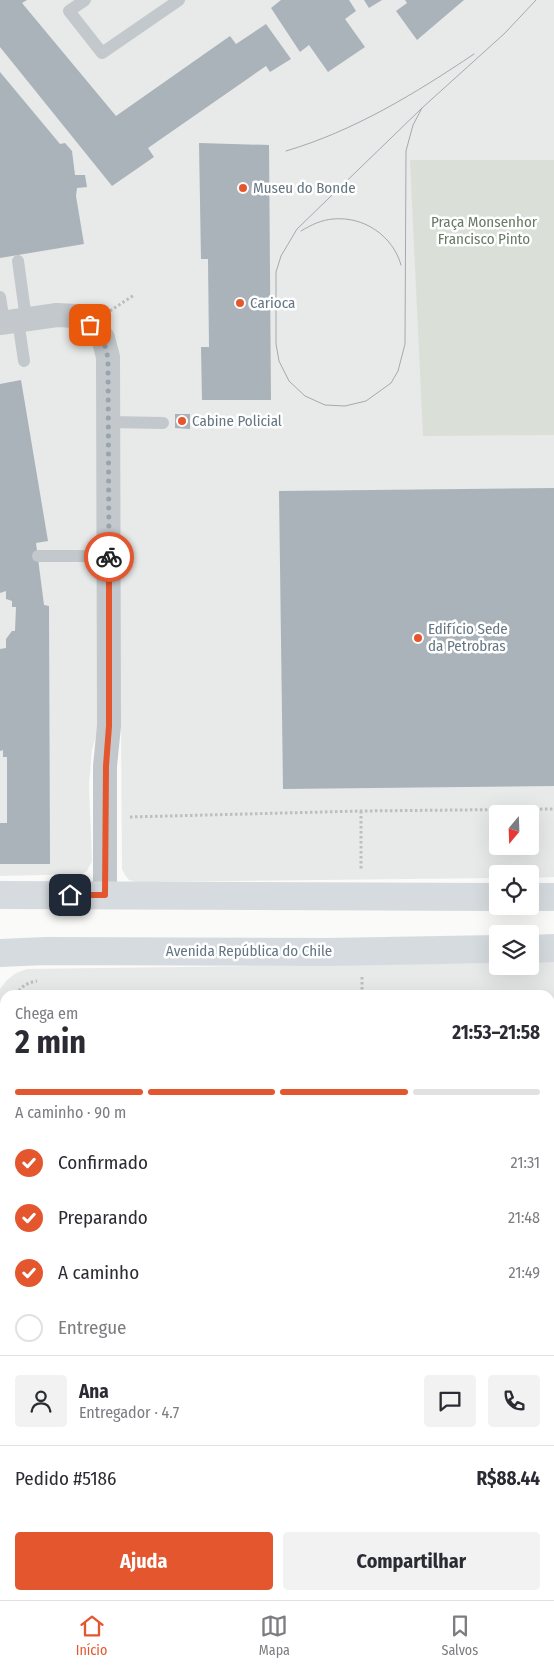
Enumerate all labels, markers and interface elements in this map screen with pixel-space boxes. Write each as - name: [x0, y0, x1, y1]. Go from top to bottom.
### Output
- place label: Museu do Bonde: [253, 179, 356, 197]
- marker: Museu do Bonde: [237, 182, 249, 194]
- park label: Praça Monsenhor Francisco Pinto: [431, 213, 538, 248]
- place label: Carioca: [250, 294, 295, 312]
- marker: Carioca: [234, 297, 246, 309]
- pin: [69, 304, 111, 346]
- icon: bag: [76, 311, 104, 339]
- place label: Cabine Policial: [192, 412, 282, 430]
- marker: Cabine Policial: [176, 415, 188, 427]
- courier: [84, 532, 134, 582]
- icon: bike: [95, 543, 123, 571]
- place label: Edifício Sede da Petrobras: [428, 620, 508, 655]
- marker: Edifício Sede da Petrobras: [412, 632, 424, 644]
- north arrow: [489, 805, 539, 855]
- map controls: [489, 805, 539, 975]
- button: locate: [489, 865, 539, 915]
- pin: [49, 874, 91, 916]
- icon: home: [56, 881, 84, 909]
- button: layers: [489, 925, 539, 975]
- street label: Avenida República do Chile: [166, 942, 332, 960]
- text: Chega em: [15, 1004, 78, 1023]
- text: 21:53–21:58: [452, 1021, 540, 1044]
- text: 2 min: [15, 1023, 86, 1061]
- text: A caminho · 90 m: [15, 1103, 126, 1122]
- icon: check: [15, 1149, 43, 1177]
- text: Confirmado: [58, 1151, 148, 1174]
- text: 21:31: [510, 1153, 540, 1172]
- icon: check: [15, 1204, 43, 1232]
- text: Preparando: [58, 1206, 148, 1229]
- text: 21:48: [508, 1208, 540, 1227]
- icon: check: [15, 1259, 43, 1287]
- text: A caminho: [58, 1261, 139, 1284]
- text: 21:49: [509, 1263, 540, 1282]
- text: Entregue: [58, 1316, 127, 1339]
- button: person: [15, 1375, 67, 1427]
- button: chat: [424, 1375, 476, 1427]
- button: phone: [488, 1375, 540, 1427]
- text: Ana: [79, 1380, 109, 1403]
- text: Entregador · 4.7: [79, 1403, 179, 1422]
- text: Pedido #5186: [15, 1467, 116, 1490]
- text: R$88.44: [477, 1467, 540, 1490]
- button: Ajuda: [15, 1532, 273, 1590]
- button: Compartilhar: [283, 1532, 540, 1590]
- tab: Início: [76, 1612, 107, 1659]
- tab: Mapa: [259, 1612, 290, 1659]
- tab: Salvos: [441, 1612, 478, 1659]

